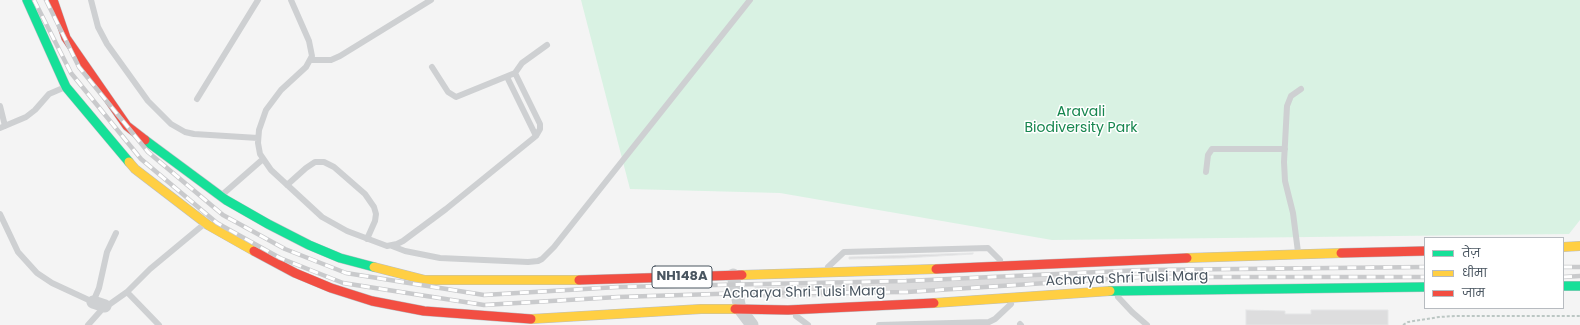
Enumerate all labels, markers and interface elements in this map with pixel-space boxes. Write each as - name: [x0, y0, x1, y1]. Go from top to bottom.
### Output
- park label: Aravali Biodiversity Park: [1024, 104, 1138, 136]
- legend: [1424, 237, 1564, 309]
- text: तेज़: [1462, 244, 1480, 261]
- text: धीमा: [1462, 264, 1487, 281]
- road number: NH148A: [652, 266, 712, 288]
- street label: Acharya Shri Tulsi Marg: [1045, 268, 1209, 290]
- street label: Acharya Shri Tulsi Marg: [722, 283, 886, 303]
- text: जाम: [1462, 284, 1485, 301]

